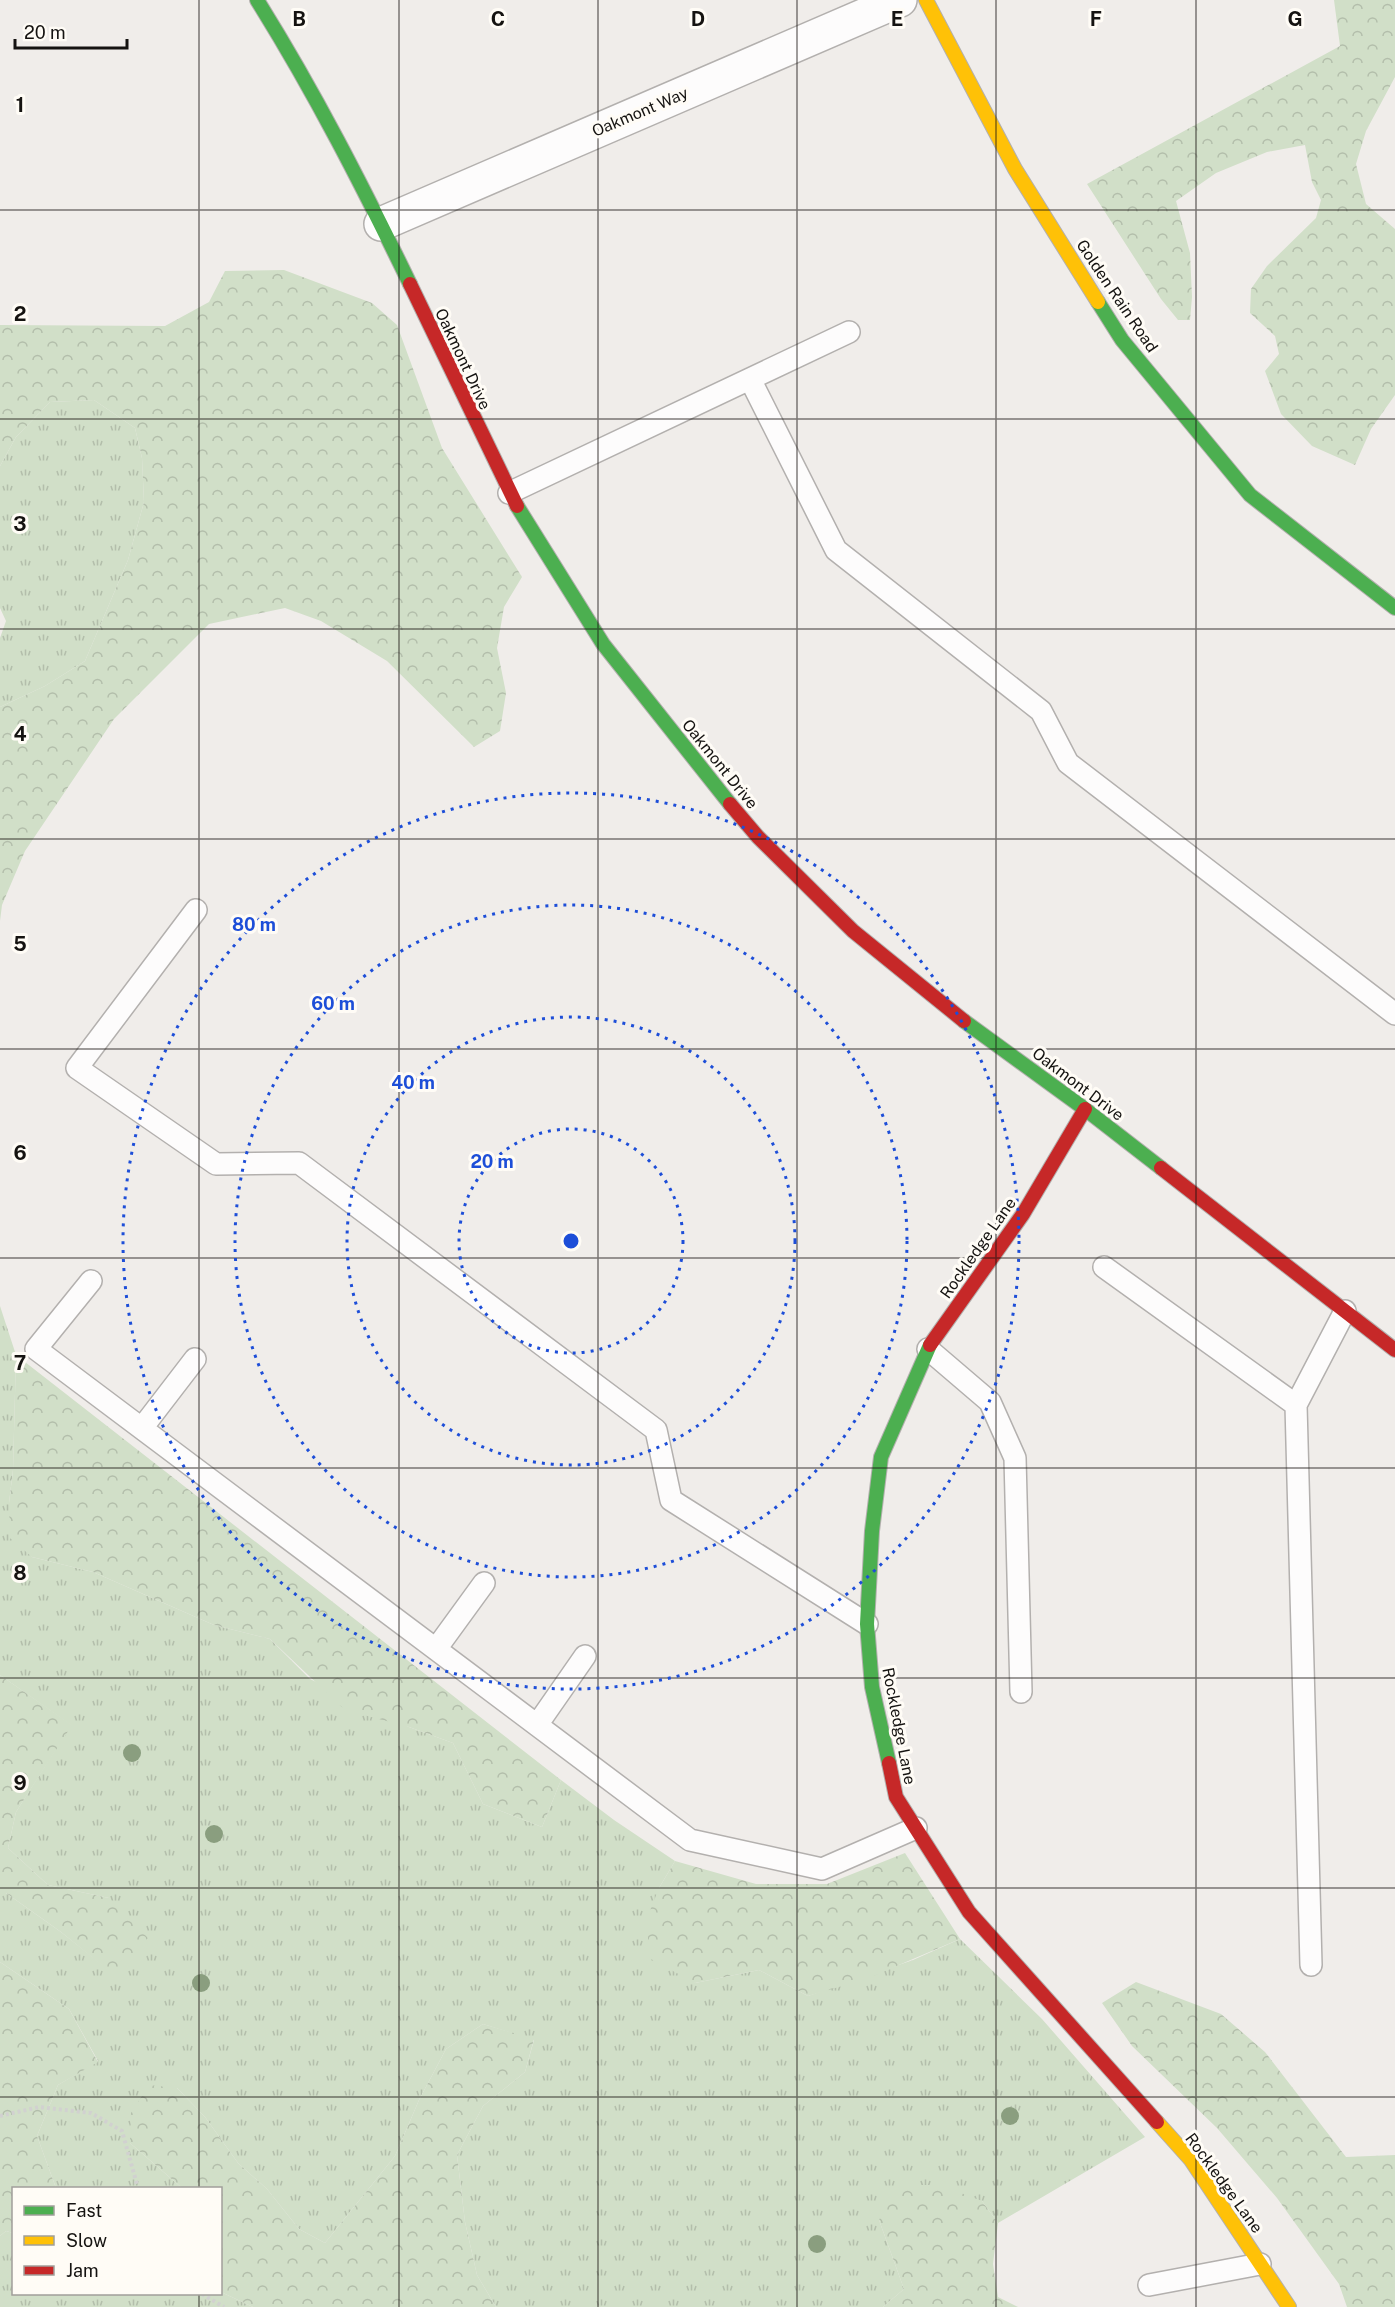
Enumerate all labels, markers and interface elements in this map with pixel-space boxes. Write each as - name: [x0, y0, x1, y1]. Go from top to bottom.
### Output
- text: B: [292, 7, 306, 31]
- text: C: [491, 7, 505, 31]
- text: D: [691, 7, 705, 31]
- text: E: [891, 7, 903, 31]
- text: F: [1090, 7, 1102, 31]
- text: G: [1287, 7, 1303, 31]
- scale bar: [15, 12, 128, 50]
- text: 20 m: [24, 22, 66, 43]
- street label: Oakmont Way: [589, 83, 691, 141]
- text: 1: [16, 93, 24, 117]
- street label: Golden Rain Road: [1072, 236, 1162, 356]
- text: 2: [14, 302, 26, 326]
- street label: Oakmont Drive: [431, 305, 495, 413]
- text: 3: [13, 512, 27, 536]
- street label: Oakmont Drive: [678, 715, 762, 813]
- text: 4: [13, 722, 27, 746]
- text: 80 m: [232, 914, 276, 935]
- text: 5: [13, 932, 27, 956]
- text: 60 m: [311, 993, 355, 1014]
- street label: Oakmont Drive: [1029, 1043, 1127, 1125]
- text: 40 m: [391, 1072, 435, 1093]
- text: 6: [13, 1141, 27, 1165]
- text: 20 m: [470, 1151, 514, 1172]
- street label: Rockledge Lane: [936, 1194, 1020, 1302]
- centre of rings: [561, 1231, 581, 1251]
- text: 7: [14, 1351, 26, 1375]
- text: 8: [13, 1561, 27, 1585]
- street label: Rockledge Lane: [878, 1666, 920, 1786]
- text: 9: [13, 1771, 27, 1795]
- street label: Rockledge Lane: [1181, 2129, 1267, 2237]
- legend: [12, 2187, 222, 2295]
- text: Fast: [66, 2200, 102, 2221]
- text: Slow: [66, 2230, 107, 2251]
- text: Jam: [66, 2260, 99, 2281]

